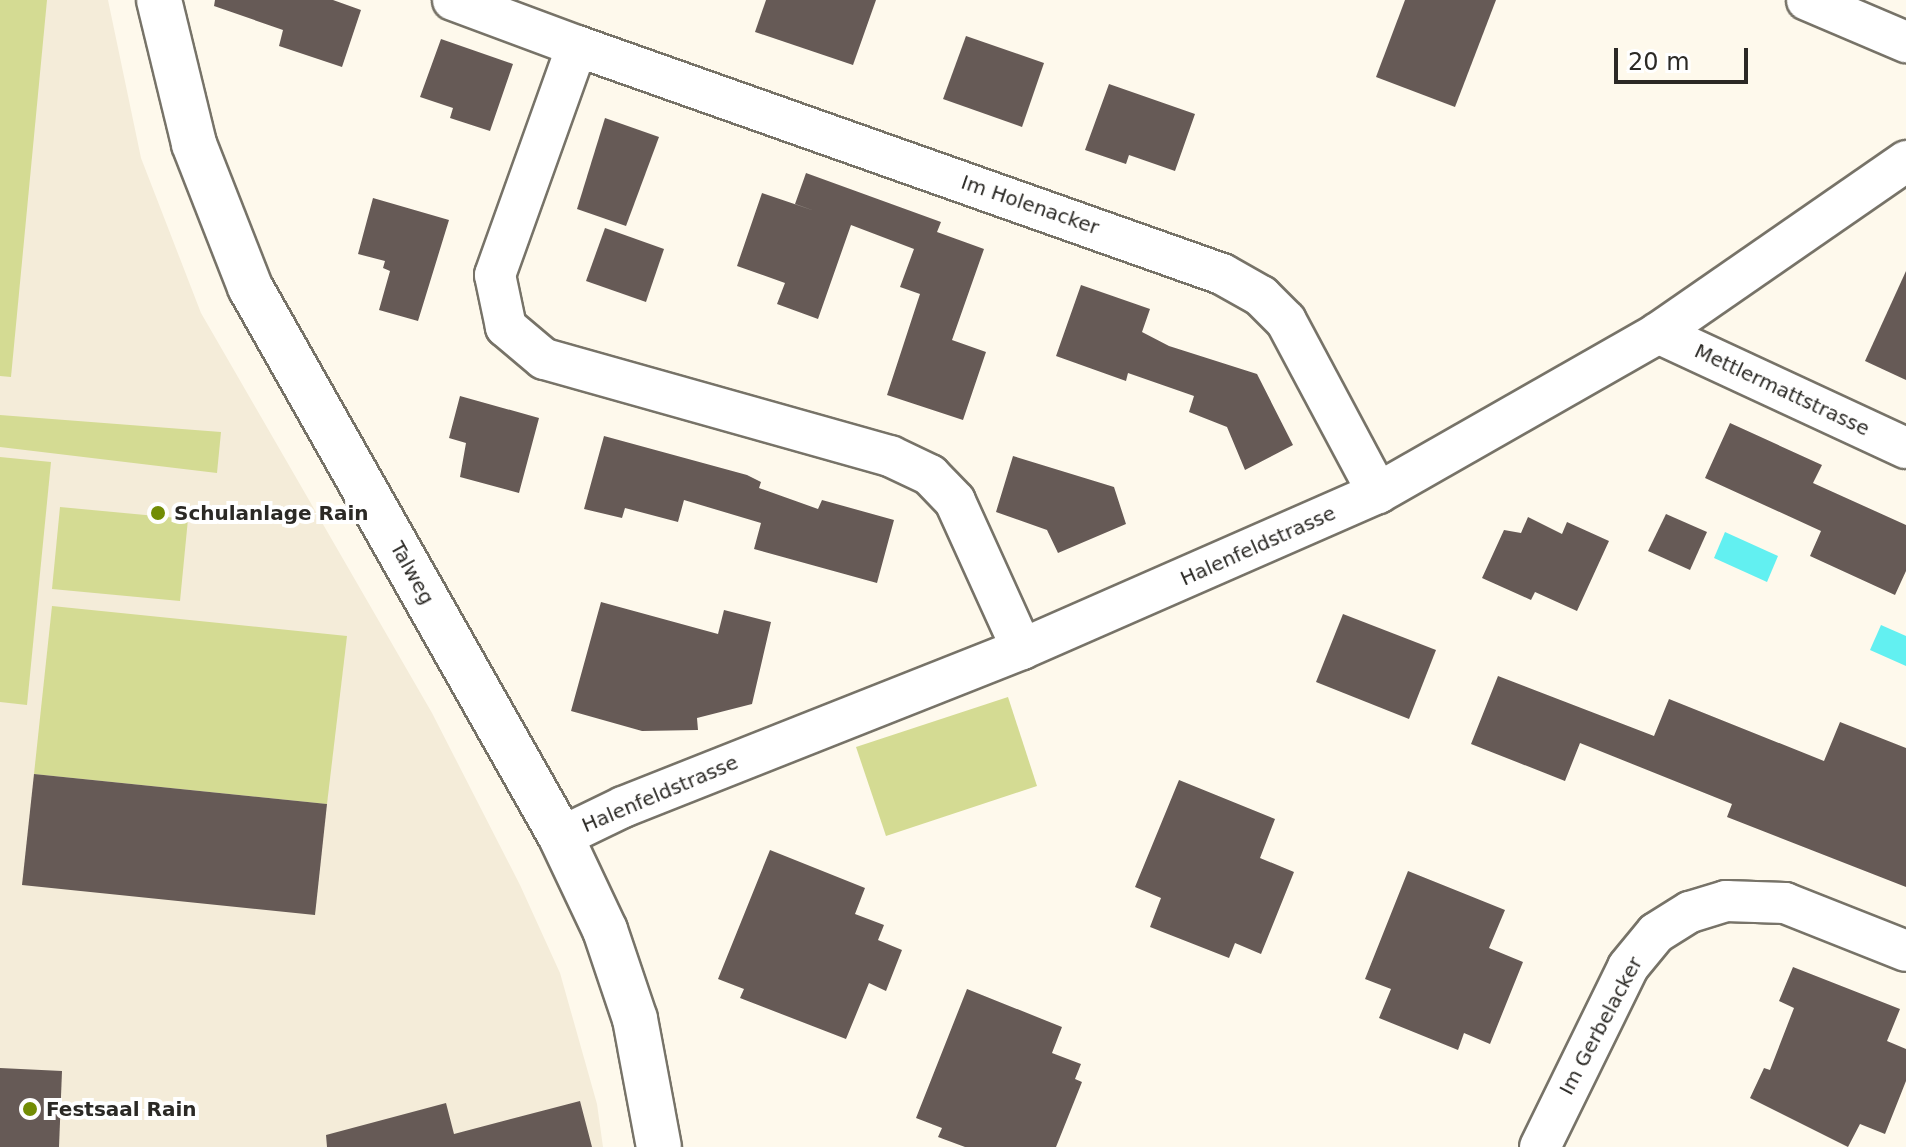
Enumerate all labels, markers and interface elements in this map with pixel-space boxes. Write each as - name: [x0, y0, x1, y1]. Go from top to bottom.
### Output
- scale bar: [1618, 32, 1752, 82]
- text: 20 m: [1628, 48, 1690, 76]
- street label: Im Holenacker: [958, 170, 1102, 240]
- street label: Mettlermattstrasse: [1691, 339, 1873, 441]
- place label: Schulanlage Rain: [174, 501, 369, 525]
- street label: Halenfeldstrasse: [1177, 501, 1339, 591]
- marker: Schulanlage Rain: [149, 504, 167, 522]
- street label: Talweg: [385, 537, 439, 609]
- street label: Halenfeldstrasse: [578, 750, 742, 838]
- street label: Im Gerbelacker: [1554, 953, 1648, 1099]
- place label: Festsaal Rain: [46, 1097, 197, 1121]
- marker: Festsaal Rain: [21, 1100, 39, 1118]

